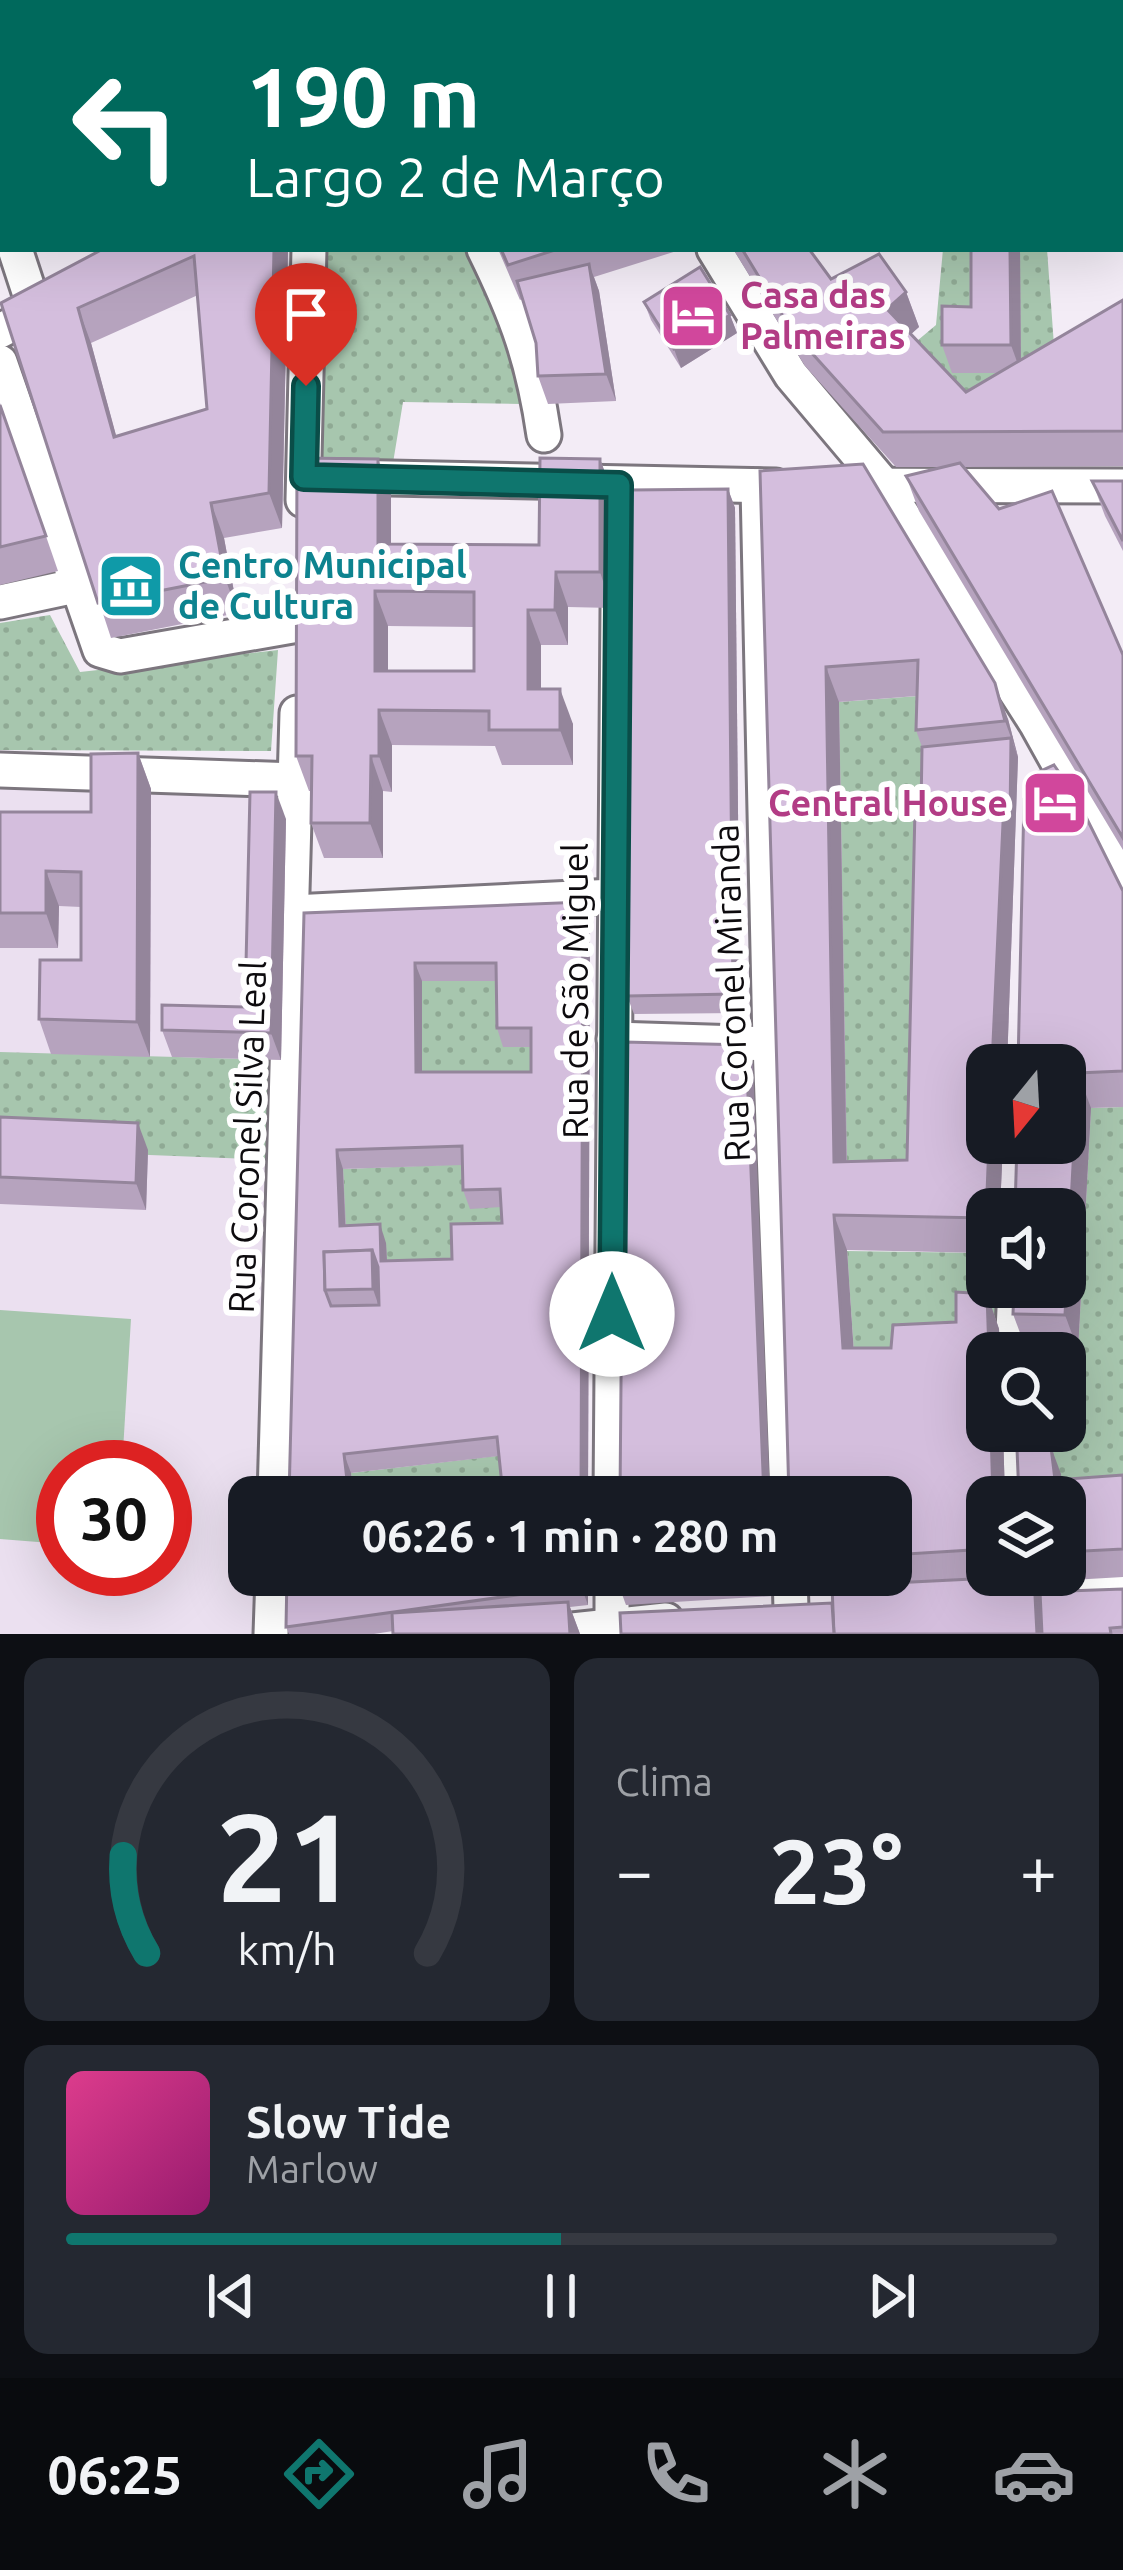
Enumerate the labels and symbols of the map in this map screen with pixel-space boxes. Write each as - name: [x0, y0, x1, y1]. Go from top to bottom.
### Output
- pin: [255, 263, 357, 386]
- place label: Casa das Palmeiras: [740, 274, 905, 356]
- hotel icon: Casa das Palmeiras: [658, 281, 728, 351]
- place label: Centro Municipal de Cultura: [178, 544, 467, 626]
- museum icon: Centro Municipal de Cultura: [96, 551, 166, 621]
- hotel icon: Central House: [1020, 768, 1090, 838]
- place label: Central House: [768, 782, 1008, 823]
- street label: Rua Coronel Miranda: [704, 823, 757, 1163]
- street label: Rua de São Miguel: [554, 843, 595, 1139]
- street label: Rua Coronel Silva Leal: [220, 960, 273, 1314]
- north arrow: [966, 1044, 1086, 1164]
- position arrow: [549, 1251, 675, 1377]
- speed limit sign: 30: [36, 1440, 192, 1596]

